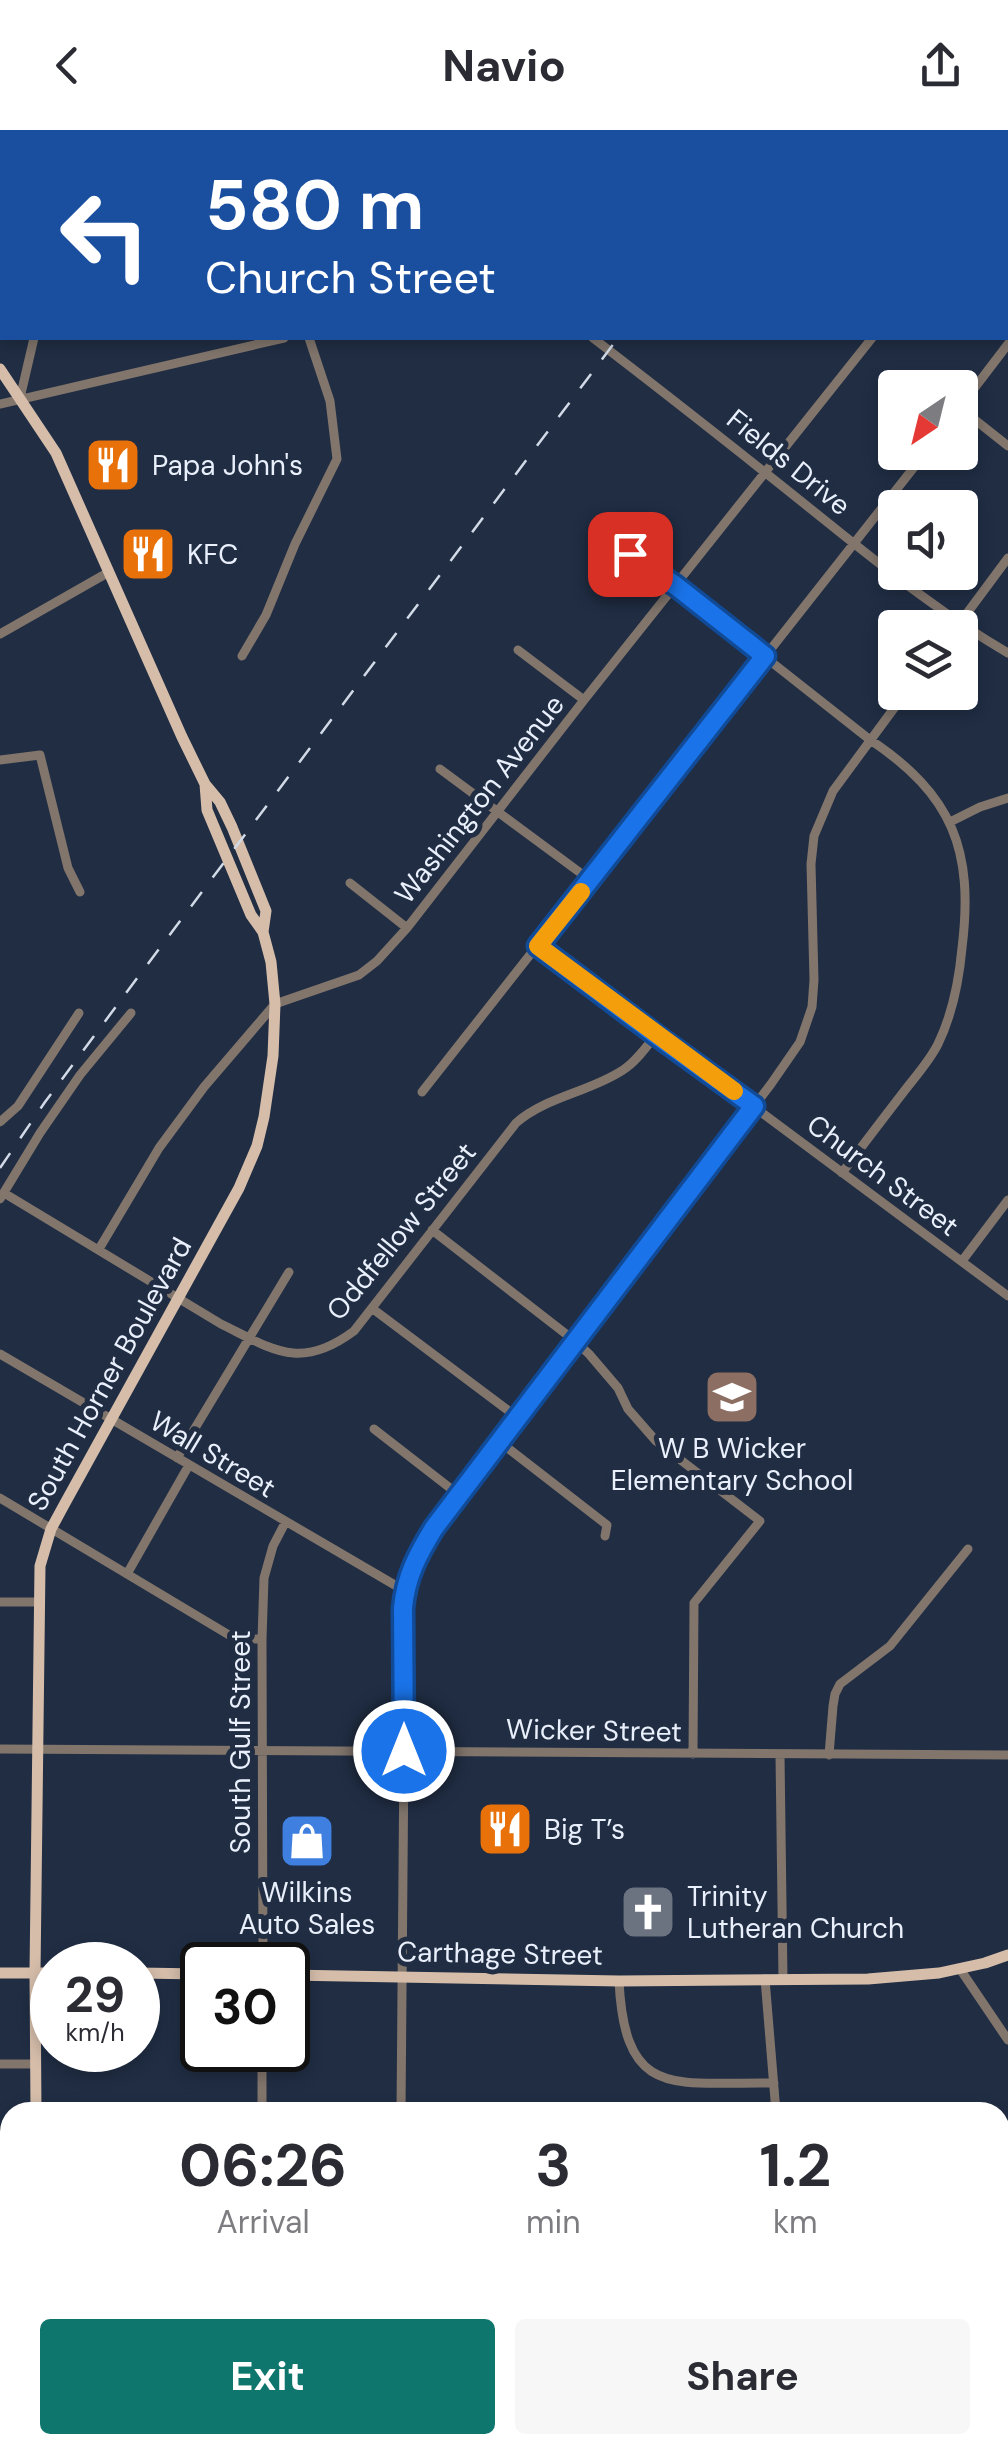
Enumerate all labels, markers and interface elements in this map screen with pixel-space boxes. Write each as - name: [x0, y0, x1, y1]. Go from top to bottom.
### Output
- text: Navio: [442, 36, 566, 95]
- icon: back: [40, 38, 95, 93]
- icon: share: [913, 38, 968, 93]
- text: 580 m: [205, 160, 424, 251]
- icon: left: [40, 170, 170, 300]
- text: Church Street: [205, 248, 496, 307]
- north arrow: [878, 370, 978, 470]
- map controls: [878, 370, 978, 710]
- street label: Fields Drive: [719, 401, 858, 524]
- restaurant icon: Papa John's: [83, 435, 143, 495]
- place label: Papa John's: [152, 447, 303, 484]
- button: sound: [878, 490, 978, 590]
- pin: [588, 512, 673, 597]
- restaurant icon: KFC: [118, 524, 178, 584]
- icon: arrive: [603, 527, 658, 582]
- place label: KFC: [187, 536, 238, 573]
- button: layers: [878, 610, 978, 710]
- street label: Washington Avenue: [386, 687, 573, 911]
- street label: Church Street: [799, 1106, 966, 1245]
- street label: Oddfellow Street: [318, 1135, 484, 1328]
- street label: South Horner Boulevard: [19, 1231, 200, 1517]
- school or university icon: W B Wicker Elementary School: [702, 1367, 762, 1427]
- street label: Wall Street: [143, 1402, 282, 1506]
- place label: W B Wicker Elementary School: [611, 1430, 853, 1499]
- street label: South Gulf Street: [222, 1630, 259, 1854]
- position arrow: [352, 1699, 456, 1803]
- street label: Wicker Street: [506, 1710, 682, 1751]
- restaurant icon: Big T’s: [475, 1799, 535, 1859]
- shop icon: Wilkins Auto Sales: [277, 1811, 337, 1871]
- place label: Big T’s: [544, 1811, 625, 1848]
- place label: Wilkins Auto Sales: [239, 1874, 375, 1943]
- place label: Trinity Lutheran Church: [687, 1878, 904, 1947]
- church icon: Trinity Lutheran Church: [618, 1882, 678, 1942]
- street label: Carthage Street: [397, 1933, 603, 1974]
- speed limit sign: 30: [180, 1942, 310, 2072]
- text: 29: [65, 1962, 125, 2028]
- text: km/h: [65, 2016, 125, 2049]
- text: 06:26: [179, 2126, 347, 2205]
- text: 3: [535, 2126, 571, 2205]
- text: 1.2: [759, 2126, 831, 2205]
- text: Arrival: [216, 2201, 310, 2243]
- text: min: [526, 2201, 581, 2243]
- text: km: [773, 2201, 818, 2243]
- button: Exit: [40, 2319, 495, 2434]
- button: Share: [515, 2319, 970, 2434]

